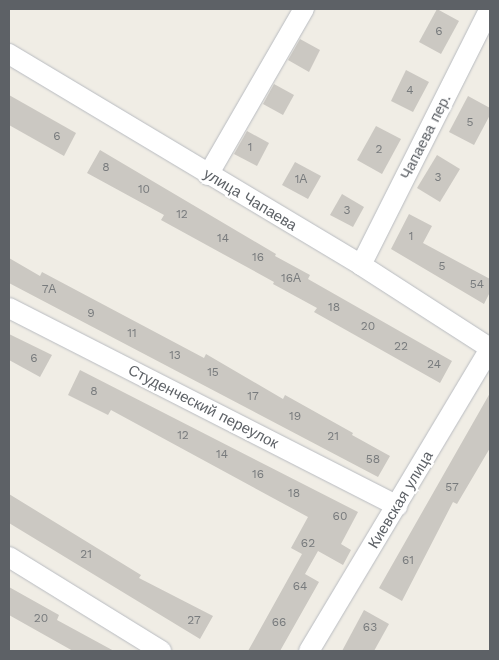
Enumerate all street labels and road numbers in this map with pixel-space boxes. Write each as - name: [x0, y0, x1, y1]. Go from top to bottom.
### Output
- street label: Чапаева пер.: [397, 91, 455, 183]
- street label: улица Чапаева: [200, 165, 300, 235]
- street label: Студенческий переулок: [125, 361, 281, 453]
- street label: Киевская улица: [365, 448, 437, 552]

